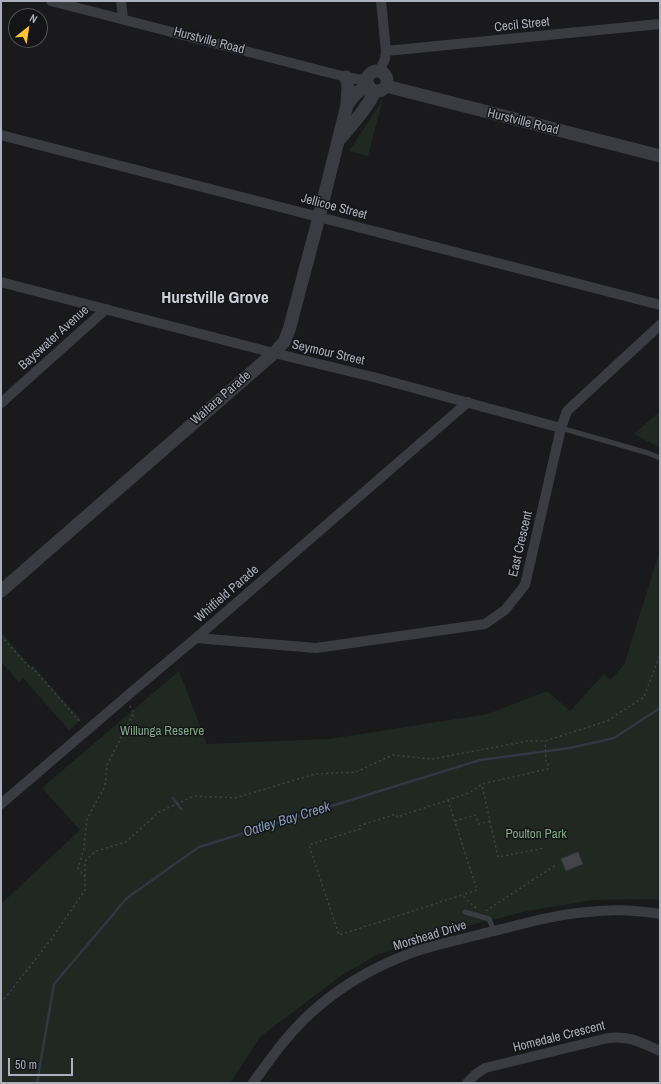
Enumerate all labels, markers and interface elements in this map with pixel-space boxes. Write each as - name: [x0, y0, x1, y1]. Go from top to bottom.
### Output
- north arrow: [8, 8, 48, 48]
- text: N: [27, 11, 40, 26]
- street label: Cecil Street: [493, 14, 551, 36]
- street label: Hurstville Road: [172, 24, 246, 58]
- street label: Hurstville Road: [486, 106, 560, 138]
- street label: Jellicoe Street: [299, 191, 369, 223]
- district label: Hurstville Grove: [161, 288, 269, 308]
- street label: Bayswater Avenue: [16, 303, 92, 373]
- street label: Seymour Street: [290, 337, 366, 369]
- street label: Waitara Parade: [188, 368, 254, 428]
- street label: East Crescent: [506, 510, 536, 578]
- street label: Whitfield Parade: [192, 562, 262, 626]
- park label: Willunga Reserve: [120, 724, 204, 740]
- water label: Oatley Bay Creek: [242, 799, 332, 841]
- park label: Poulton Park: [505, 827, 567, 843]
- street label: Morshead Drive: [391, 917, 469, 955]
- street label: Homedale Crescent: [511, 1018, 607, 1056]
- scale bar: [10, 1050, 75, 1076]
- text: 50 m: [15, 1057, 37, 1073]

